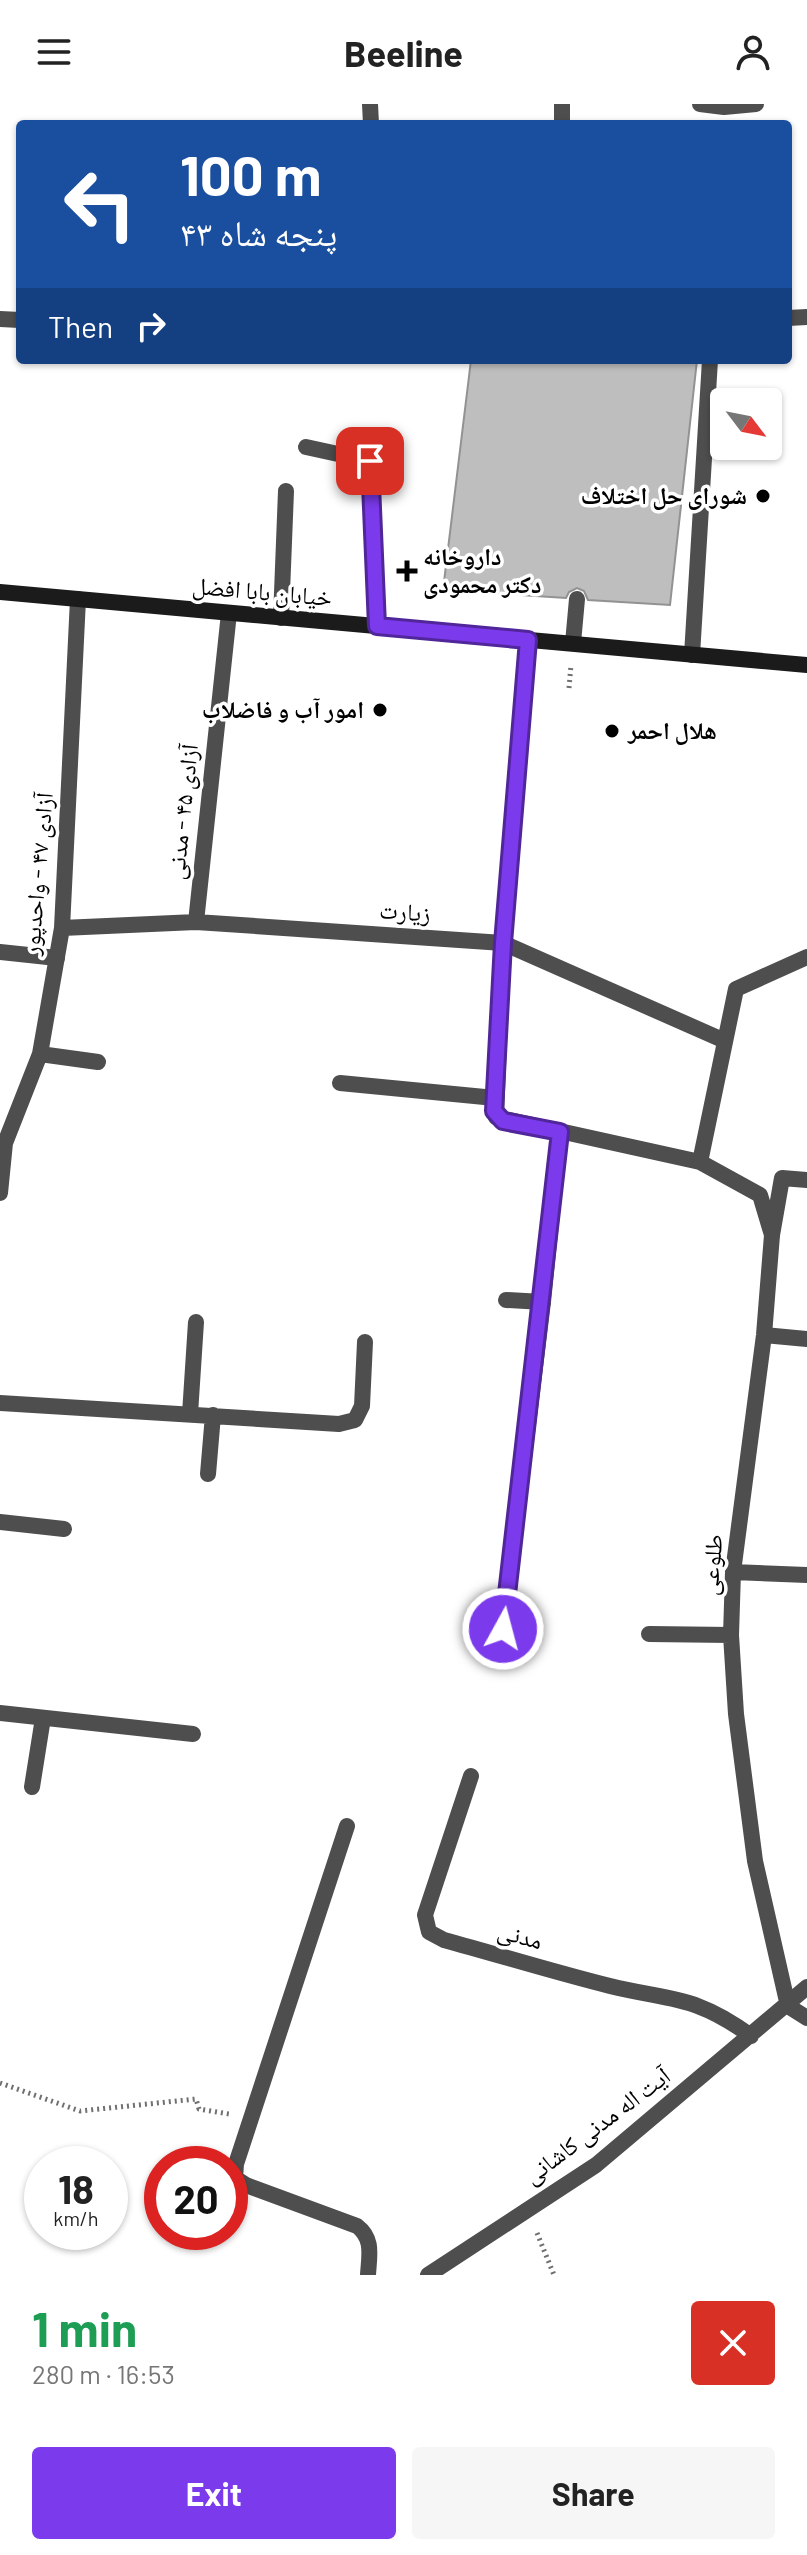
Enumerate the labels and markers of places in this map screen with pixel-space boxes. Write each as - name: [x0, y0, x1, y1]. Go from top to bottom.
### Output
- pin: [336, 427, 404, 495]
- place label: شورای حل اختلاف: [581, 480, 747, 510]
- marker: شورای حل اختلاف: [754, 487, 772, 505]
- place label: داروخانه دکتر محمودی: [423, 541, 541, 599]
- marker: داروخانه دکتر محمودی: [398, 562, 416, 580]
- place label: امور آب و فاضلاب: [202, 694, 364, 724]
- marker: امور آب و فاضلاب: [371, 701, 389, 719]
- place label: هلال احمر: [627, 715, 717, 745]
- marker: هلال احمر: [603, 722, 621, 740]

